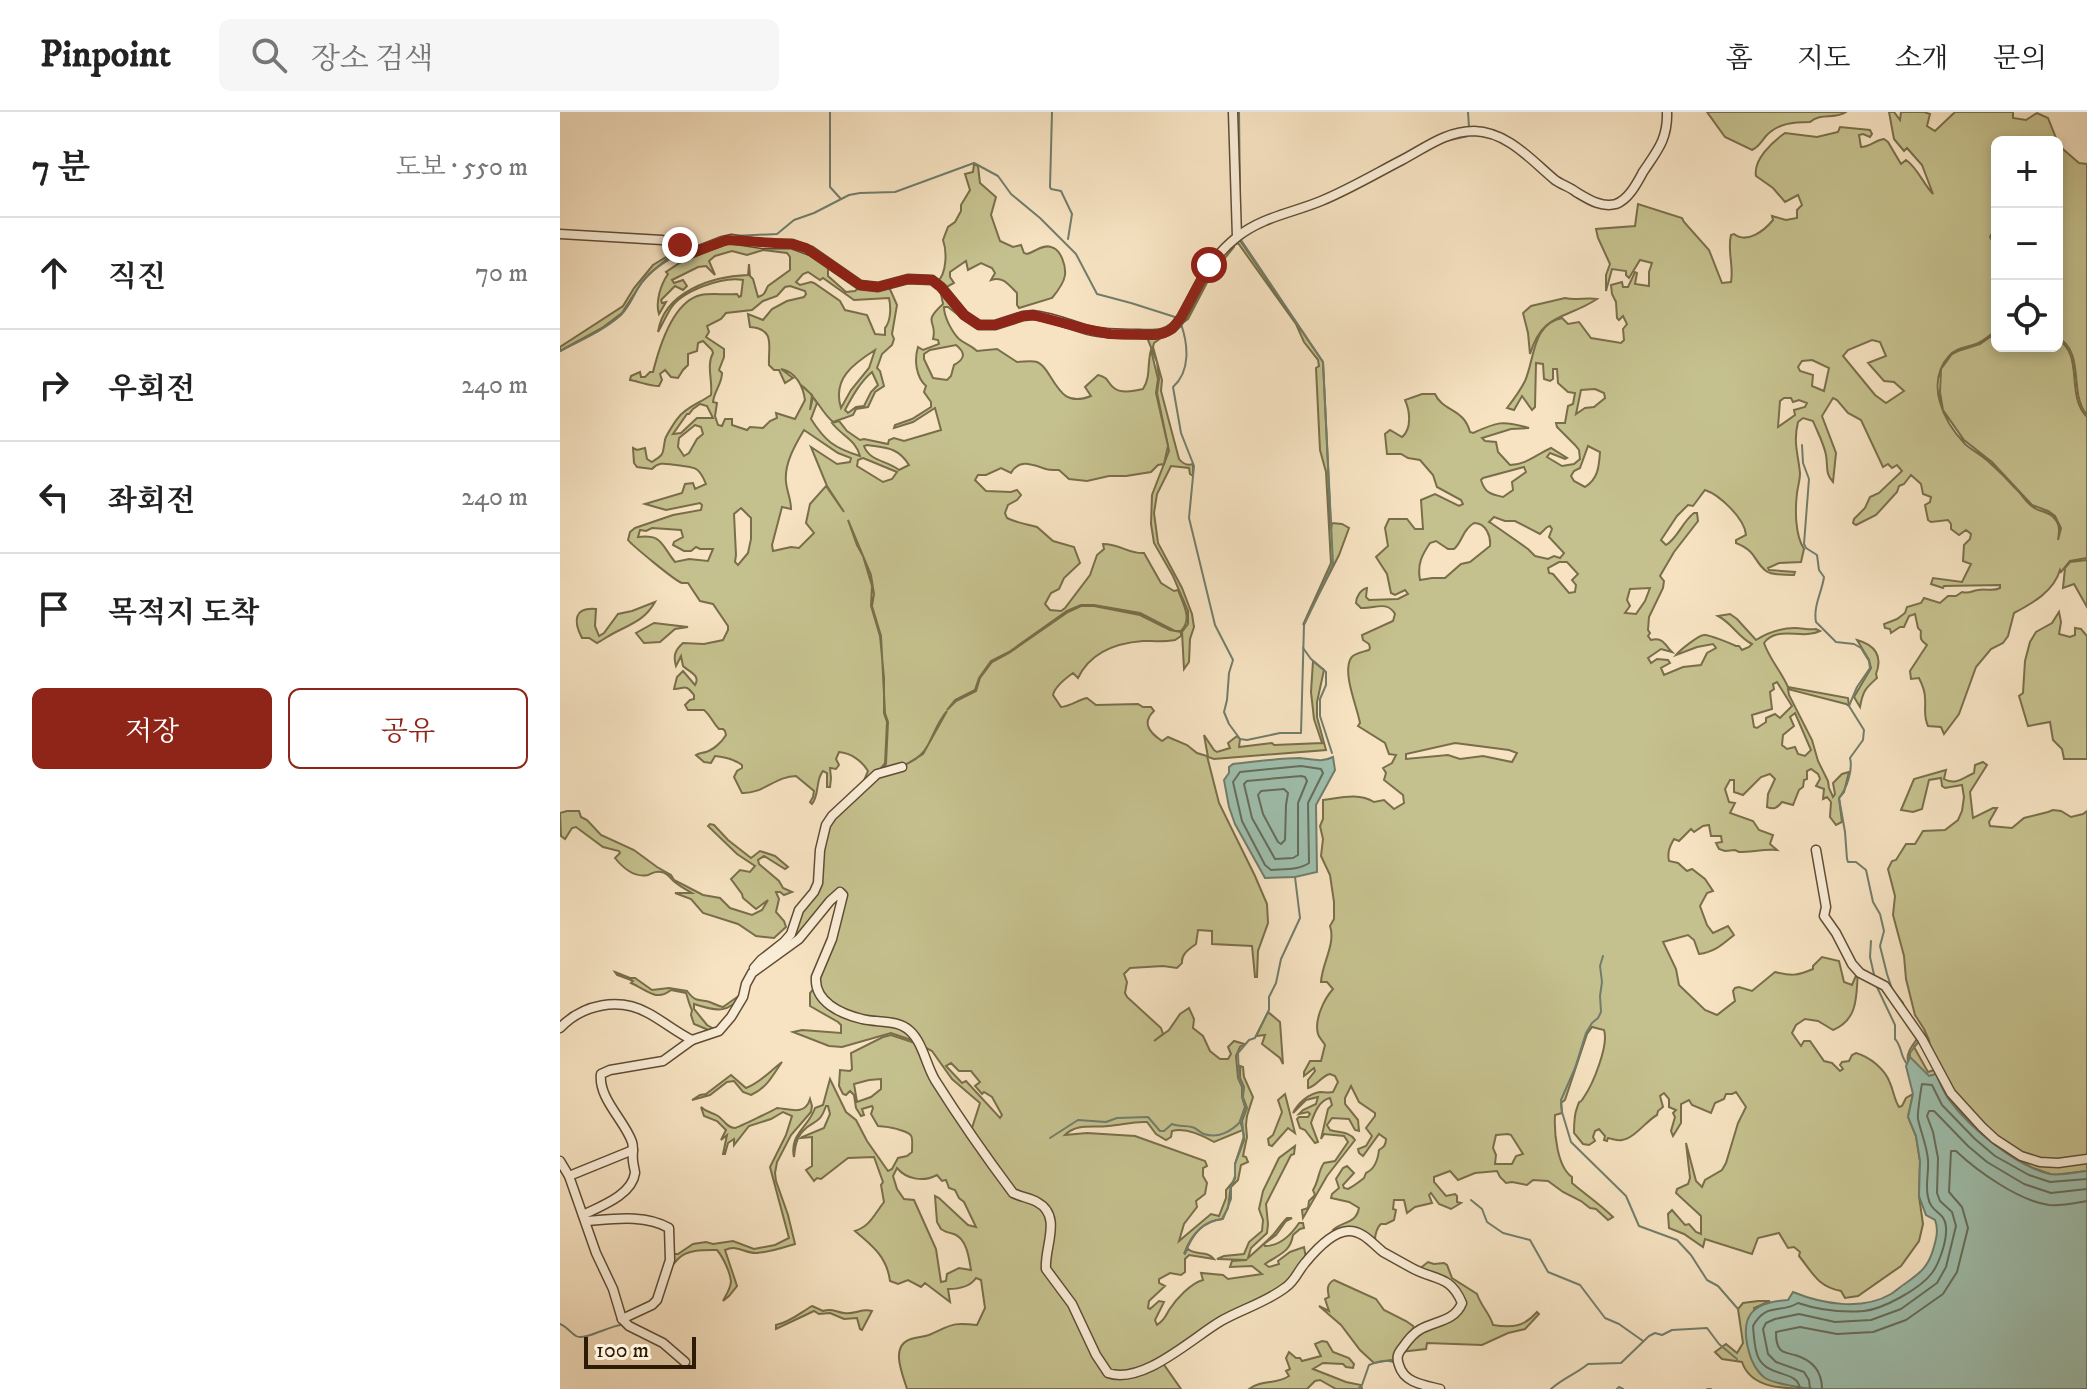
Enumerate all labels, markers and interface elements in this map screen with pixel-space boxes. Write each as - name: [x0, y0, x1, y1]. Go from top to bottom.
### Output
- search box: [219, 19, 779, 91]
- text: Pinpoint: [40, 31, 171, 79]
- icon: search: [247, 33, 291, 77]
- text: 장소 검색: [311, 41, 433, 78]
- text: 홈: [1726, 41, 1753, 76]
- text: 지도: [1797, 41, 1851, 76]
- text: 소개: [1895, 41, 1949, 76]
- text: 문의: [1993, 41, 2047, 76]
- map controls: [1991, 136, 2063, 352]
- button: +: [1991, 136, 2063, 208]
- text: 7 분: [32, 147, 90, 189]
- text: 도보 · 550 m: [395, 151, 528, 184]
- button: −: [1991, 208, 2063, 280]
- route end: [662, 227, 698, 263]
- route start: [1191, 247, 1227, 283]
- icon: ahead: [32, 251, 76, 295]
- text: 70 m: [475, 257, 528, 290]
- text: 직진: [108, 259, 166, 296]
- button: locate: [1991, 280, 2063, 352]
- icon: right: [32, 363, 76, 407]
- text: 240 m: [461, 369, 528, 402]
- text: 우회전: [108, 371, 195, 408]
- icon: left: [32, 475, 76, 519]
- text: 240 m: [461, 481, 528, 514]
- text: 좌회전: [108, 483, 195, 520]
- icon: arrive: [32, 587, 76, 631]
- text: 목적지 도착: [108, 595, 259, 632]
- button: 저장: [32, 688, 272, 769]
- button: 공유: [288, 688, 528, 769]
- scale bar: [584, 1333, 696, 1369]
- text: 100 m: [596, 1337, 649, 1364]

